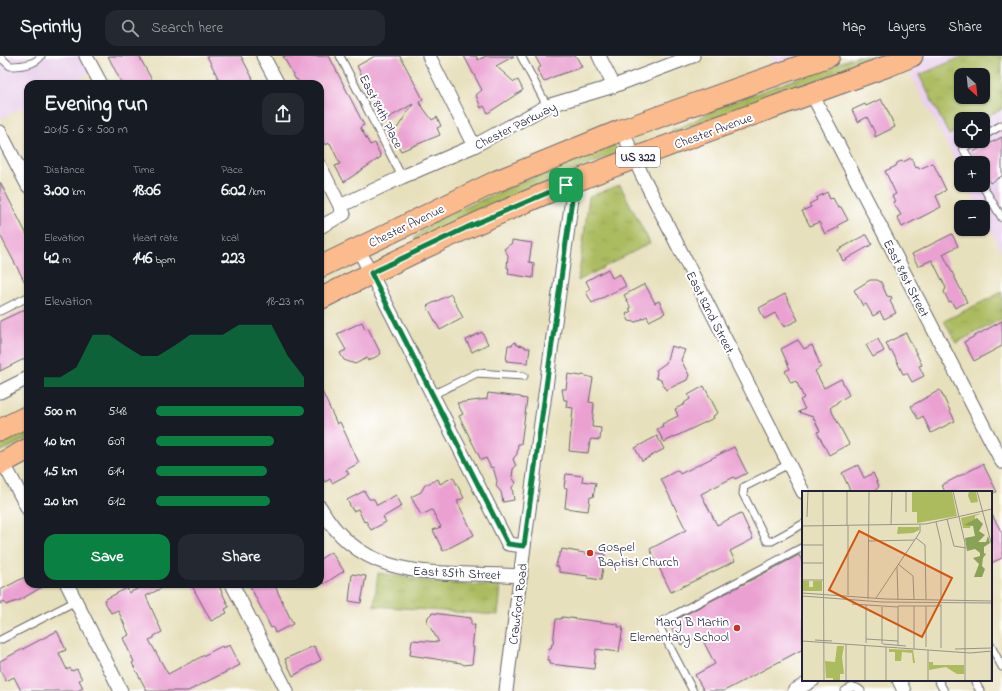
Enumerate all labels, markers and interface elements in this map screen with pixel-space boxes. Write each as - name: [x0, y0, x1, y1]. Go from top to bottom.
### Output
- search box: [105, 10, 385, 46]
- text: Sprintly: [20, 14, 81, 41]
- icon: search: [119, 17, 141, 39]
- text: Search here: [151, 17, 223, 39]
- text: Map: [842, 17, 866, 38]
- text: Layers: [888, 17, 926, 38]
- text: Share: [948, 17, 982, 38]
- north arrow: [954, 68, 990, 104]
- map controls: [954, 68, 990, 236]
- street label: East 84th Place: [354, 71, 408, 152]
- text: Evening run: [44, 89, 148, 121]
- button: share: [262, 93, 304, 135]
- street label: Chester Parkway: [471, 98, 560, 156]
- street label: Chester Avenue: [672, 108, 755, 154]
- button: locate: [954, 112, 990, 148]
- text: 20:15 · 6 × 500 m: [44, 120, 128, 139]
- road number: US 322: [616, 147, 660, 167]
- button: +: [954, 156, 990, 192]
- text: Distance: [44, 162, 85, 178]
- text: Time: [133, 162, 154, 178]
- text: Pace: [221, 162, 243, 178]
- pin: [549, 168, 583, 202]
- icon: arrive: [555, 174, 577, 196]
- text: 3.00: [44, 178, 69, 203]
- text: 18:06: [133, 178, 161, 203]
- text: 6:02: [221, 178, 246, 203]
- text: km: [69, 184, 85, 200]
- text: /km: [246, 184, 266, 200]
- street label: Chester Avenue: [366, 200, 448, 253]
- button: −: [954, 200, 990, 236]
- text: Elevation: [44, 230, 84, 246]
- text: Heart rate: [133, 230, 178, 246]
- text: kcal: [221, 230, 239, 246]
- street label: East 81st Street: [878, 236, 934, 321]
- text: 42: [44, 246, 59, 271]
- text: 146: [133, 246, 153, 271]
- text: 223: [221, 246, 245, 271]
- text: m: [59, 252, 71, 268]
- text: bpm: [153, 252, 176, 268]
- street label: East 82nd Street: [681, 268, 739, 358]
- text: Elevation: [44, 292, 92, 311]
- text: 18–23 m: [266, 292, 304, 311]
- text: 500 m: [44, 402, 76, 421]
- text: 5:48: [108, 402, 127, 421]
- text: 1.0 km: [44, 432, 75, 451]
- text: 6:09: [108, 432, 124, 451]
- text: 1.5 km: [44, 462, 77, 481]
- text: 6:14: [108, 462, 124, 481]
- inset map: [802, 491, 992, 681]
- text: 2.0 km: [44, 492, 78, 511]
- text: 6:12: [108, 492, 125, 511]
- button: Save: [44, 534, 170, 580]
- button: Share: [178, 534, 304, 580]
- place label: Gospel Baptist Church: [597, 538, 678, 572]
- marker: Gospel Baptist Church: [585, 548, 595, 558]
- street label: East 85th Street: [412, 562, 502, 585]
- street label: Crawford Road: [504, 562, 533, 646]
- place label: Mary B Martin Elementary School: [629, 613, 729, 648]
- marker: Mary B Martin Elementary School: [732, 623, 742, 633]

